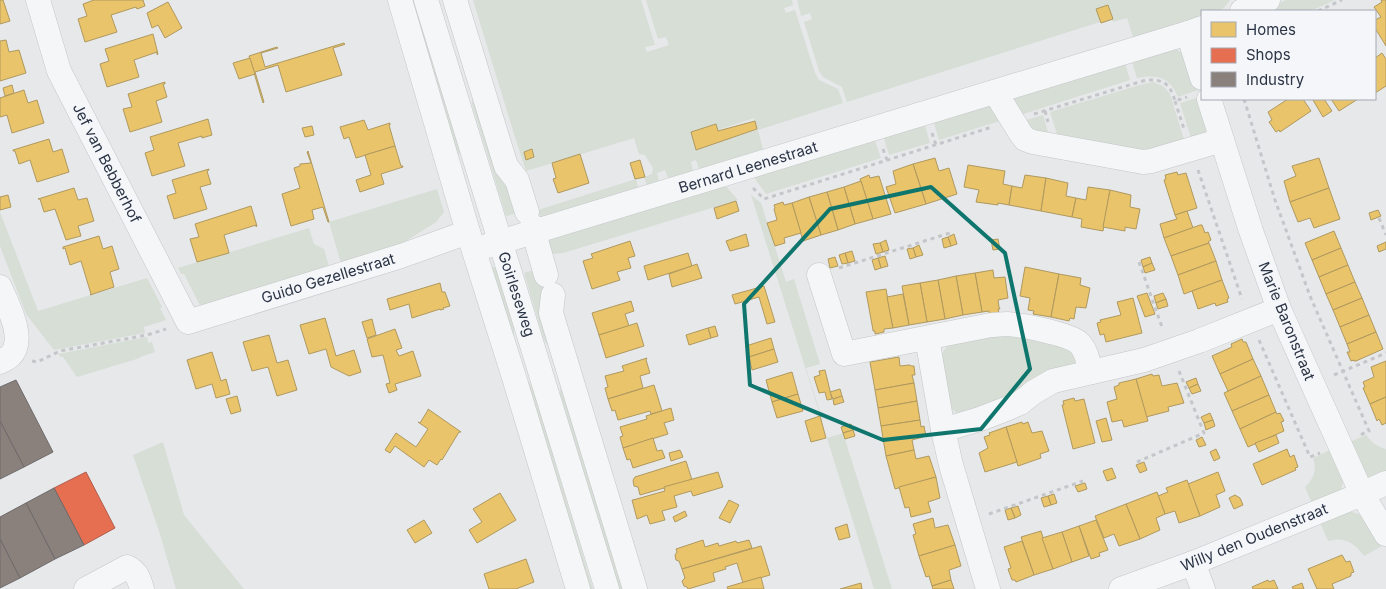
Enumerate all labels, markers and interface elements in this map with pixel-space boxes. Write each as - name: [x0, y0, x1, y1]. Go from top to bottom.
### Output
- legend: [1201, 10, 1376, 100]
- text: Homes: [1246, 20, 1296, 39]
- text: Shops: [1246, 45, 1291, 64]
- text: Industry: [1246, 70, 1305, 89]
- street label: Jef van Bebberhof: [69, 100, 146, 226]
- street label: Bernard Leenestraat: [676, 137, 820, 197]
- street label: Guido Gezellestraat: [259, 249, 397, 307]
- street label: Goirleseweg: [494, 249, 540, 339]
- street label: Marie Baronstraat: [1255, 259, 1319, 383]
- street label: Willy den Oudenstraat: [1178, 499, 1330, 575]

